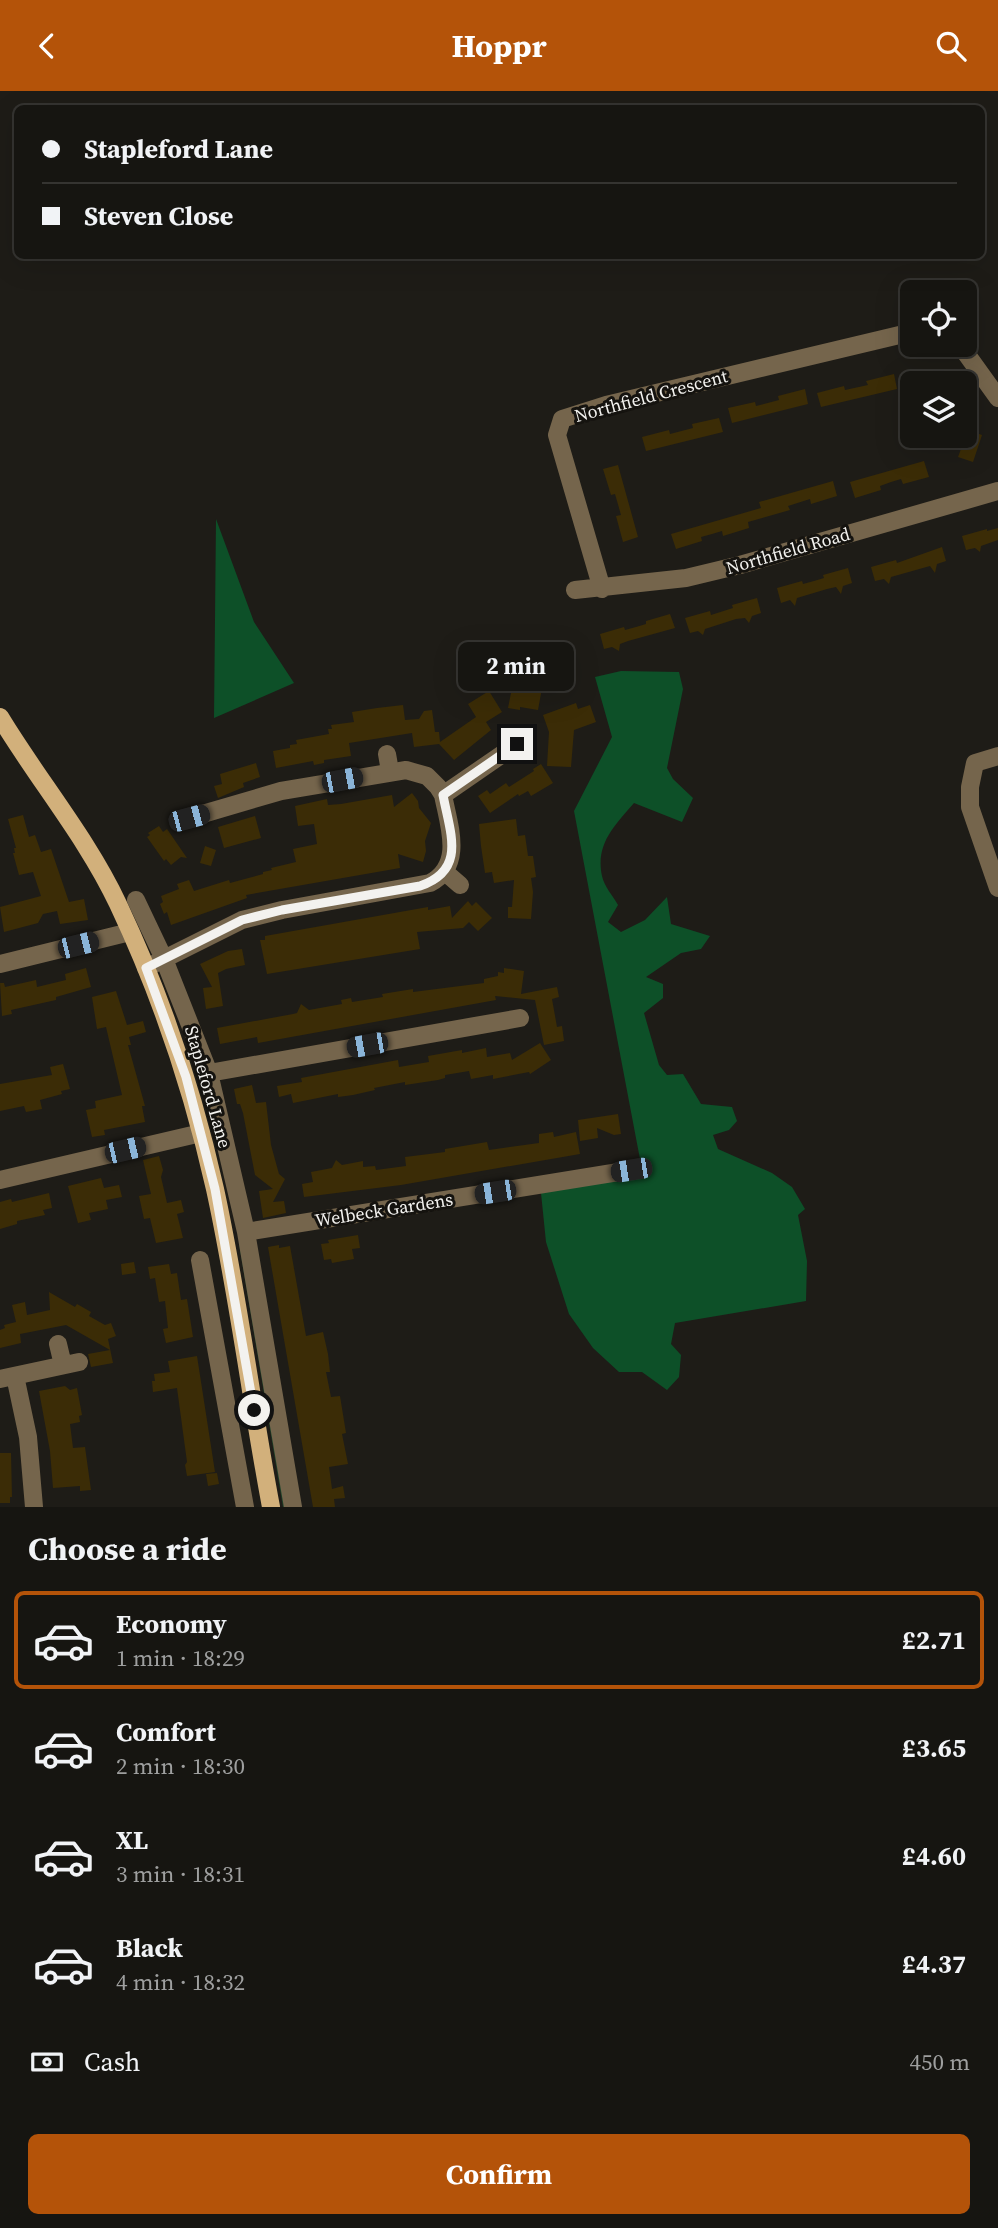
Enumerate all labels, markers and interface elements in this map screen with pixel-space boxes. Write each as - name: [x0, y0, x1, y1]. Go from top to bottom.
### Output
- text: Hoppr: [451, 24, 547, 68]
- icon: back: [28, 27, 66, 65]
- icon: search: [932, 27, 970, 65]
- text: Stapleford Lane: [84, 131, 273, 167]
- text: Steven Close: [84, 198, 233, 234]
- map controls: [900, 280, 977, 448]
- button: locate: [900, 280, 977, 357]
- street label: Northfield Crescent: [572, 363, 730, 428]
- button: layers: [900, 371, 977, 448]
- street label: Northfield Road: [723, 521, 853, 580]
- callout: 2 min: [459, 643, 575, 691]
- text: 2 min: [486, 650, 546, 682]
- route end: [501, 728, 533, 760]
- car: [320, 766, 365, 794]
- car: [166, 802, 213, 834]
- car: [56, 930, 101, 960]
- street label: Stapleford Lane: [179, 1023, 238, 1151]
- car: [345, 1031, 390, 1059]
- car: [103, 1135, 148, 1165]
- car: [609, 1156, 654, 1184]
- car: [473, 1178, 518, 1206]
- street label: Welbeck Gardens: [313, 1186, 455, 1233]
- route start: [238, 1394, 270, 1426]
- text: Choose a ride: [28, 1527, 227, 1571]
- text: Economy: [116, 1606, 227, 1642]
- icon: car: [32, 1609, 95, 1672]
- text: £2.71: [902, 1622, 966, 1658]
- text: 1 min · 18:29: [116, 1642, 245, 1674]
- text: Comfort: [116, 1714, 216, 1750]
- icon: car: [32, 1717, 95, 1780]
- text: £3.65: [902, 1730, 966, 1766]
- text: 2 min · 18:30: [116, 1750, 245, 1782]
- text: XL: [116, 1822, 148, 1858]
- icon: car: [32, 1825, 95, 1888]
- text: £4.60: [902, 1838, 966, 1874]
- text: 3 min · 18:31: [116, 1858, 245, 1890]
- text: Black: [116, 1930, 183, 1966]
- icon: car: [32, 1933, 95, 1996]
- text: £4.37: [902, 1946, 966, 1982]
- text: 4 min · 18:32: [116, 1966, 245, 1998]
- icon: cash: [28, 2043, 66, 2081]
- text: Cash: [84, 2044, 140, 2080]
- text: 450 m: [909, 2046, 970, 2078]
- button: Confirm: [28, 2134, 970, 2214]

